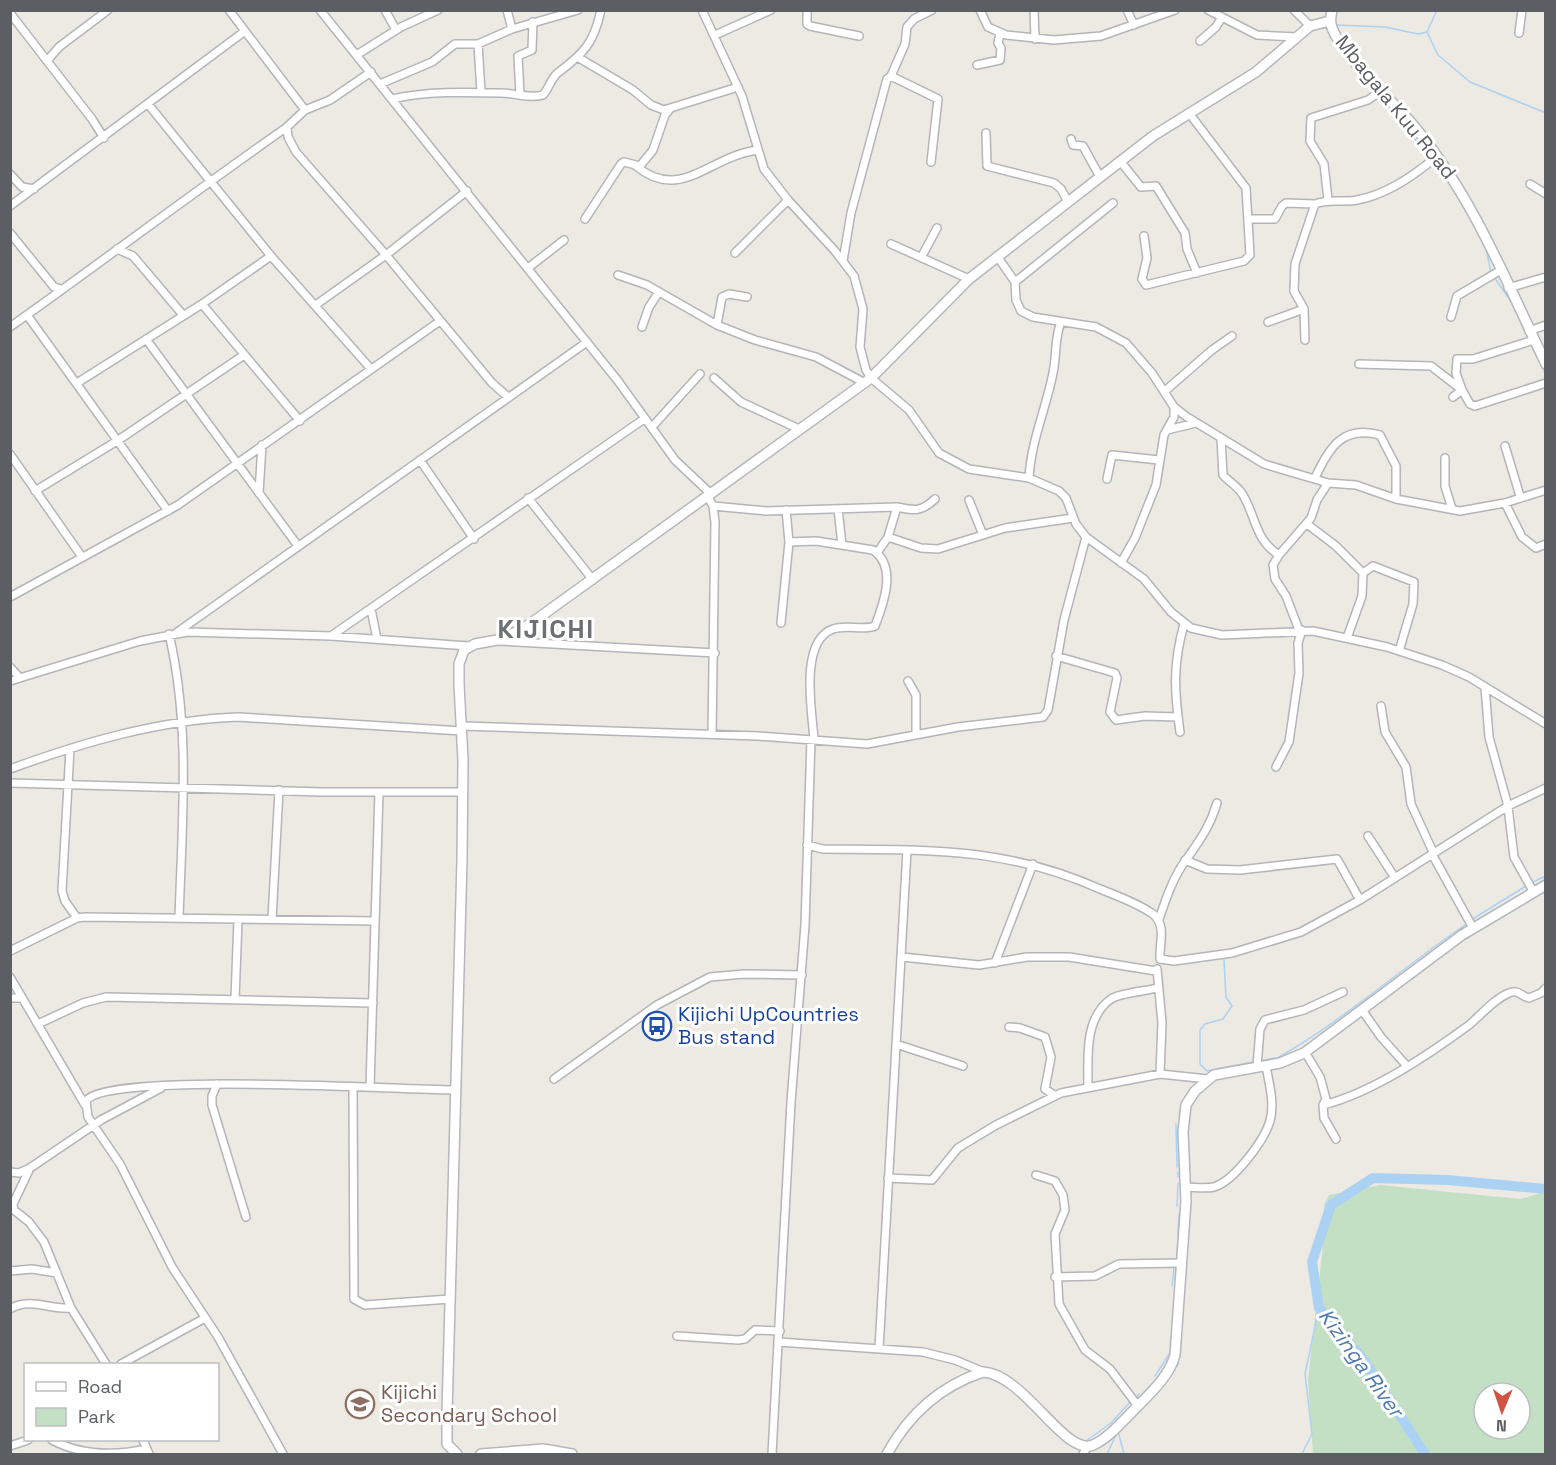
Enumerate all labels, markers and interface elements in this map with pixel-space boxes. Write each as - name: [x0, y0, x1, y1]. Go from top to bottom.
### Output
- street label: Mbagala Kuu Road: [1330, 30, 1462, 184]
- district label: KIJICHI: [497, 612, 595, 646]
- place label: Kijichi UpCountries Bus stand: [678, 1001, 859, 1050]
- bus stop icon: Kijichi UpCountries Bus stand: [641, 1010, 673, 1042]
- water label: Kizinga River: [1313, 1303, 1411, 1424]
- legend: [24, 1363, 219, 1441]
- text: Road: [78, 1375, 122, 1398]
- place label: Kijichi Secondary School: [381, 1379, 557, 1428]
- north arrow: [1472, 1381, 1532, 1441]
- school or university icon: Kijichi Secondary School: [344, 1388, 376, 1420]
- text: Park: [78, 1405, 116, 1428]
- text: N: [1496, 1415, 1507, 1436]

